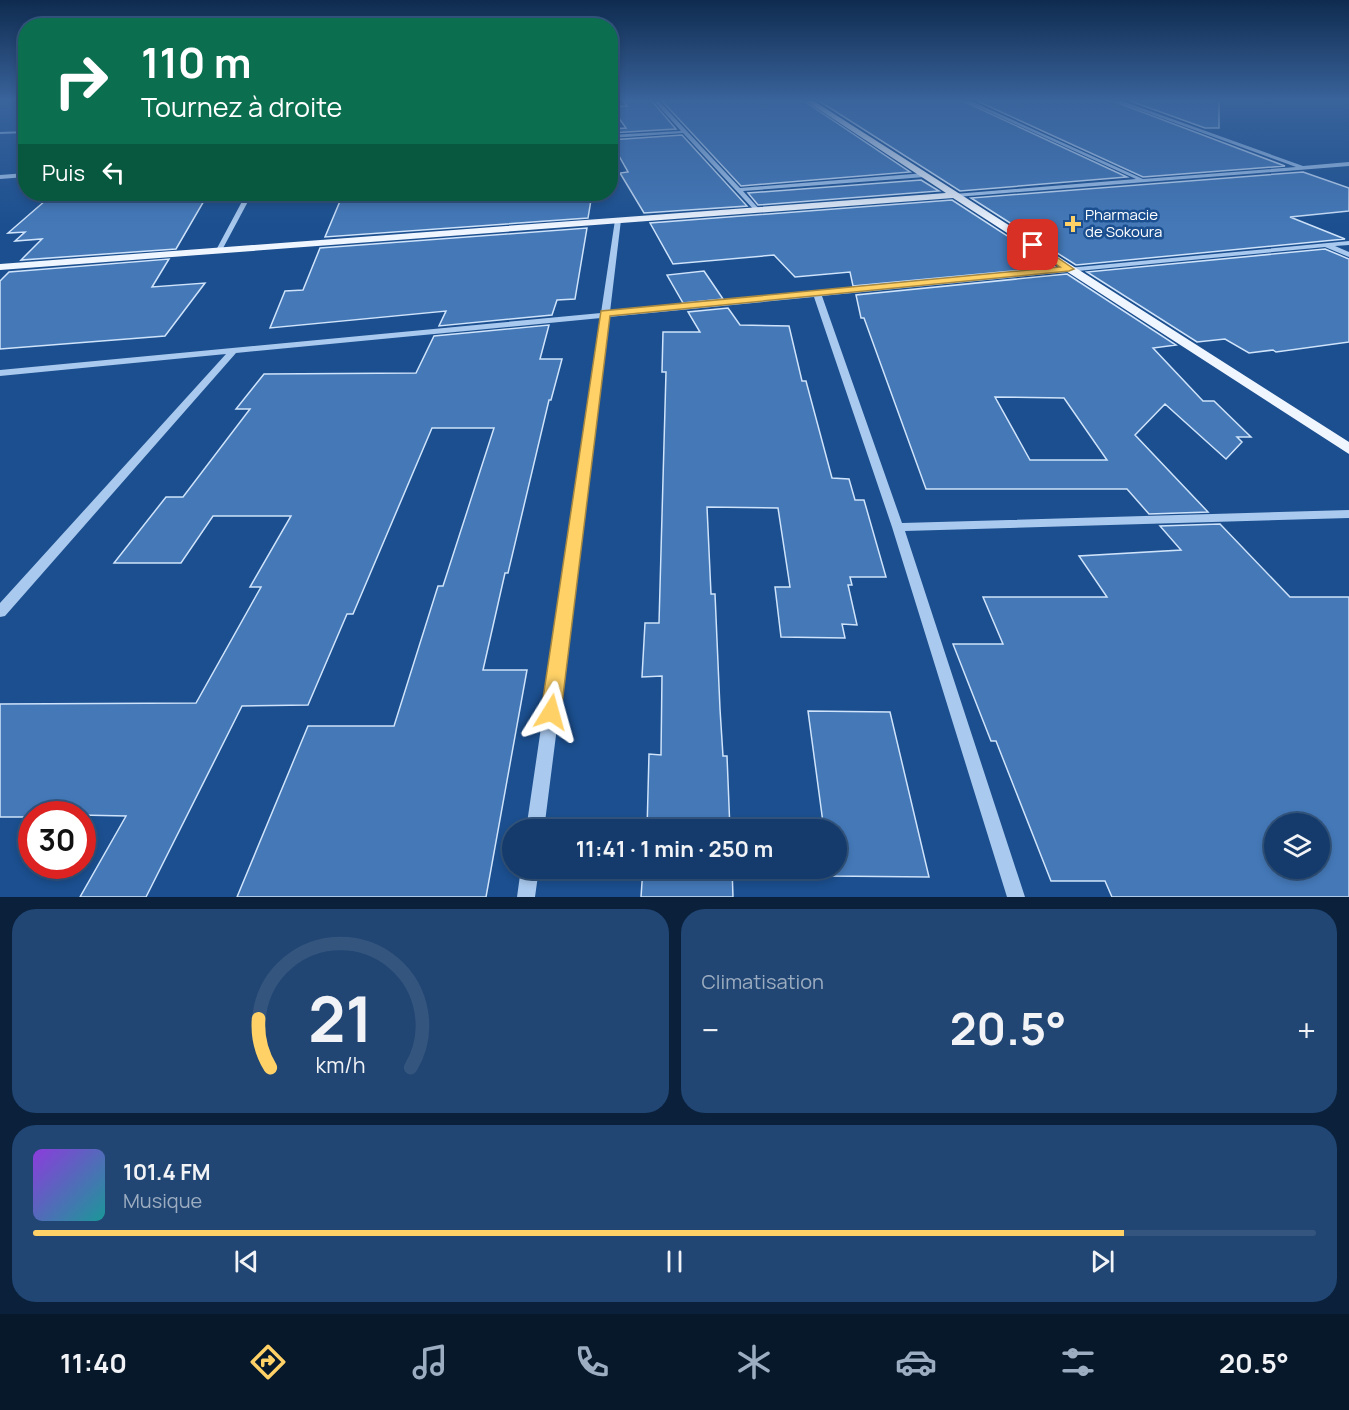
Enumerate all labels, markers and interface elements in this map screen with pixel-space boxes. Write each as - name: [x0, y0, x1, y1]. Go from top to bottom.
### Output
- text: 110 m: [141, 33, 252, 91]
- icon: right: [42, 42, 120, 120]
- text: Tournez à droite: [141, 88, 342, 125]
- icon: left: [97, 156, 130, 189]
- text: Puis: [42, 158, 85, 188]
- place label: Pharmacie de Sokoura: [1085, 204, 1162, 242]
- marker: Pharmacie de Sokoura: [1066, 217, 1080, 231]
- pin: [1007, 219, 1058, 270]
- icon: arrive: [1016, 228, 1049, 261]
- position arrow: [519, 680, 583, 744]
- speed limit sign: 30: [18, 801, 96, 879]
- map controls: [1264, 813, 1330, 879]
- button: layers: [1264, 813, 1330, 879]
- text: 11:41 · 1 min · 250 m: [576, 834, 773, 864]
- text: Climatisation: [702, 968, 824, 995]
- text: 21: [308, 975, 372, 1061]
- text: 20.5°: [950, 997, 1066, 1059]
- text: −: [702, 1007, 719, 1052]
- text: +: [1297, 1007, 1316, 1052]
- text: km/h: [315, 1050, 365, 1079]
- text: 101.4 FM: [123, 1157, 211, 1187]
- text: Musique: [123, 1187, 202, 1214]
- icon: previous: [230, 1245, 263, 1278]
- icon: pause: [658, 1245, 691, 1278]
- icon: next: [1086, 1245, 1119, 1278]
- icon: directions: [247, 1341, 289, 1383]
- icon: music: [409, 1341, 451, 1383]
- icon: phone: [571, 1341, 613, 1383]
- icon: climate: [733, 1341, 775, 1383]
- icon: car: [895, 1341, 937, 1383]
- icon: filters: [1057, 1341, 1099, 1383]
- text: 11:40: [60, 1344, 127, 1381]
- text: 20.5°: [1219, 1344, 1289, 1381]

